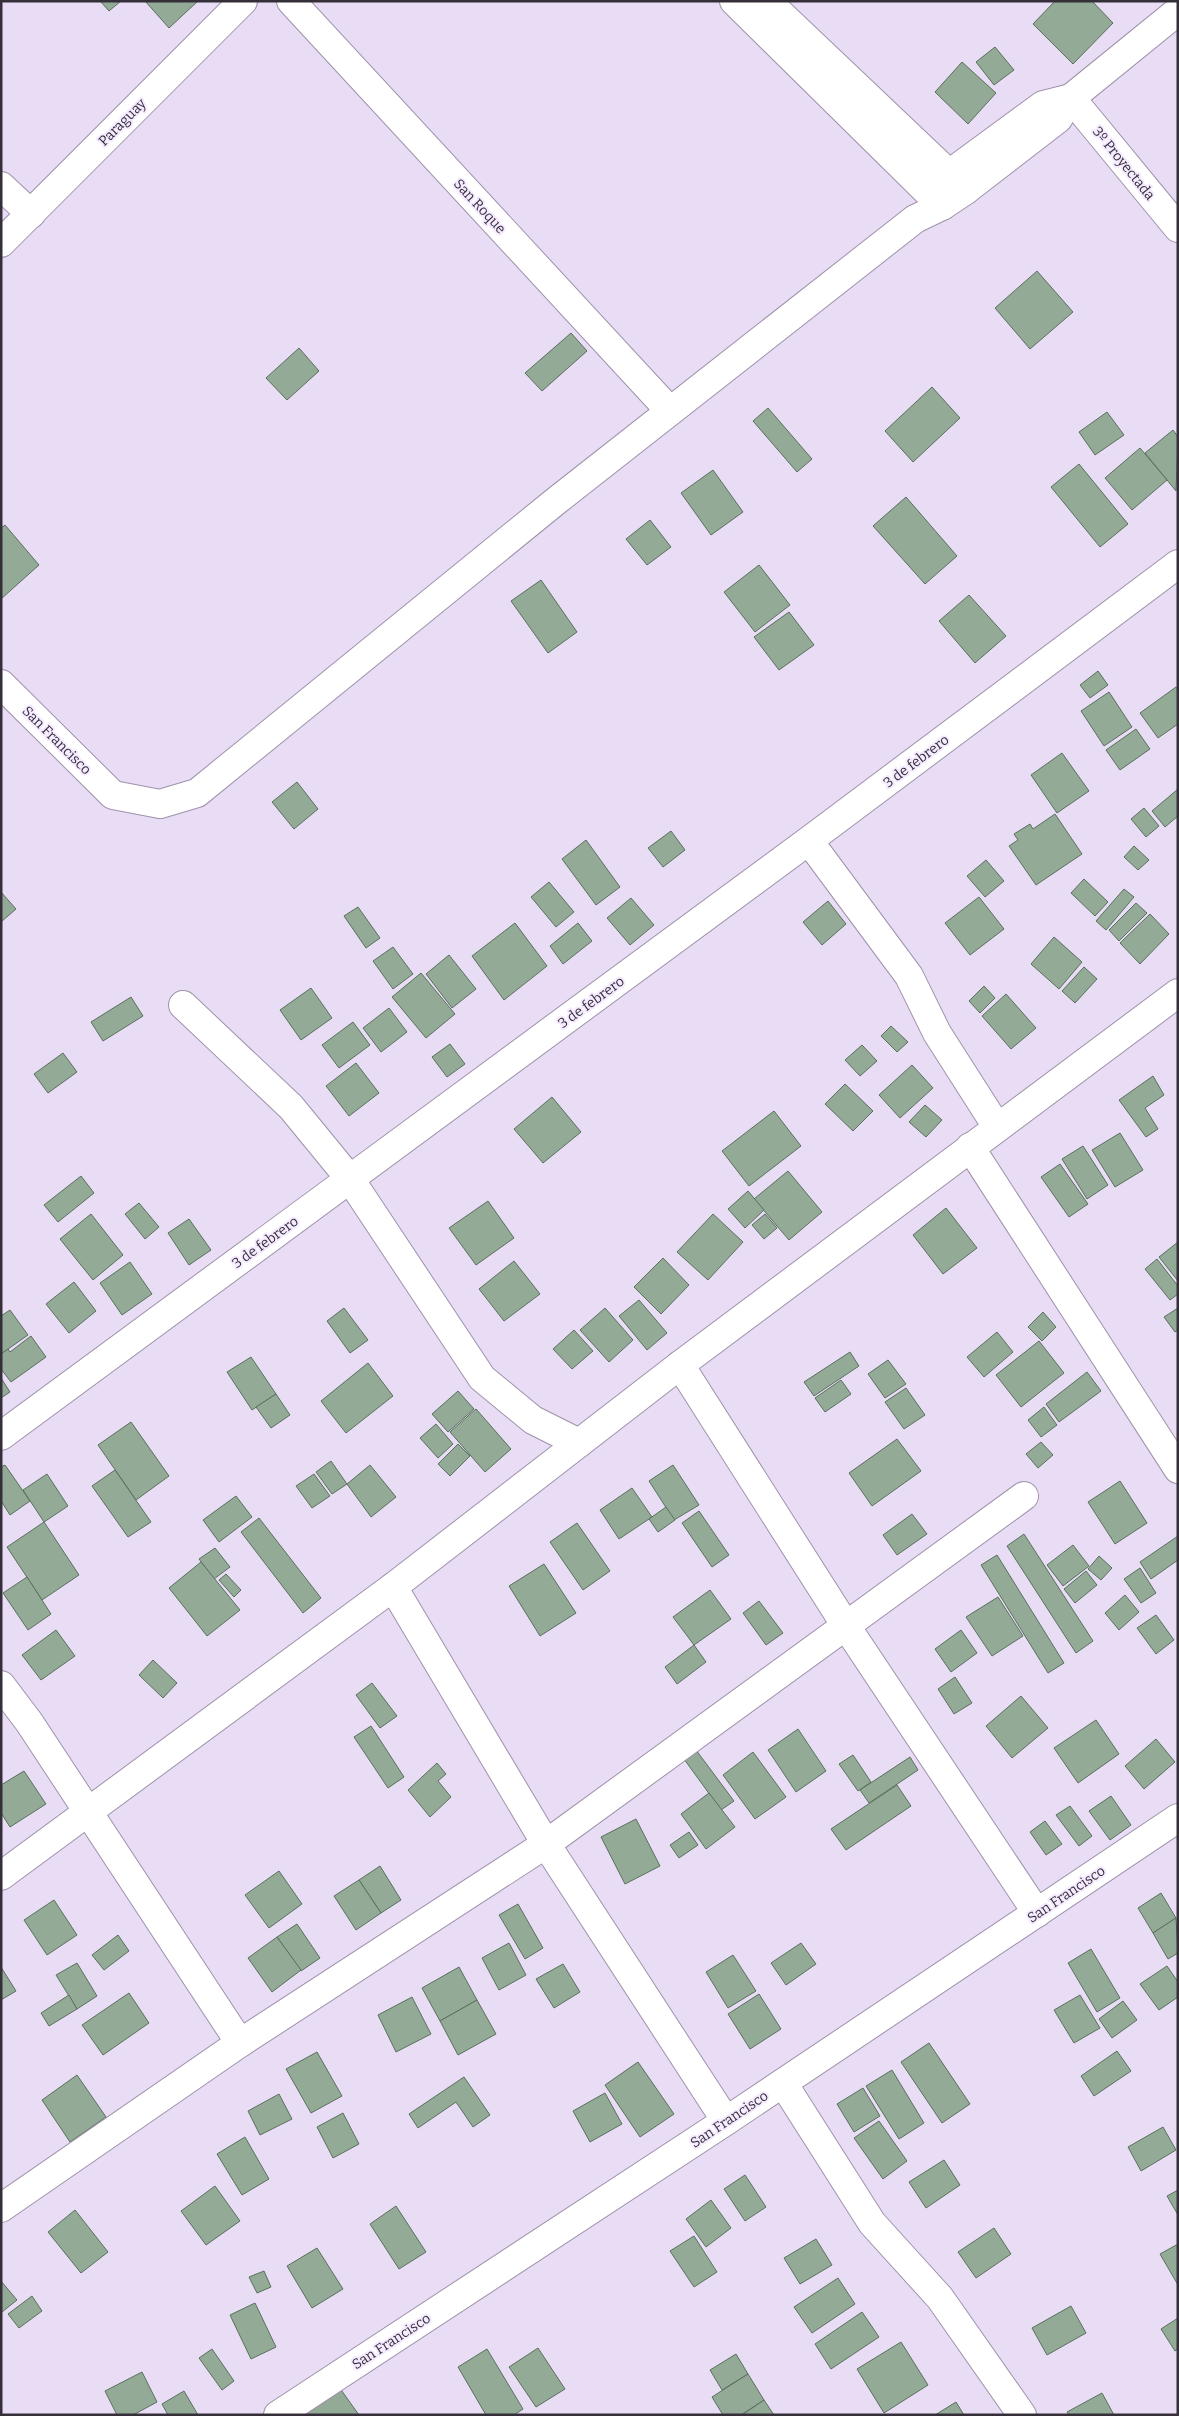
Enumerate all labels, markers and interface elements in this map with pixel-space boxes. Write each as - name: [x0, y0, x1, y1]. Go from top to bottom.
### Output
- street label: Paraguay: [95, 95, 150, 150]
- street label: 3º Proyectada: [1089, 123, 1159, 204]
- street label: San Roque: [450, 175, 509, 237]
- street label: San Francisco: [19, 702, 95, 778]
- street label: 3 de febrero: [880, 731, 952, 791]
- street label: 3 de febrero: [555, 973, 628, 1032]
- street label: 3 de febrero: [229, 1213, 302, 1272]
- street label: San Francisco: [1024, 1862, 1108, 1927]
- street label: San Francisco: [687, 2087, 771, 2152]
- street label: San Francisco: [349, 2310, 434, 2373]

